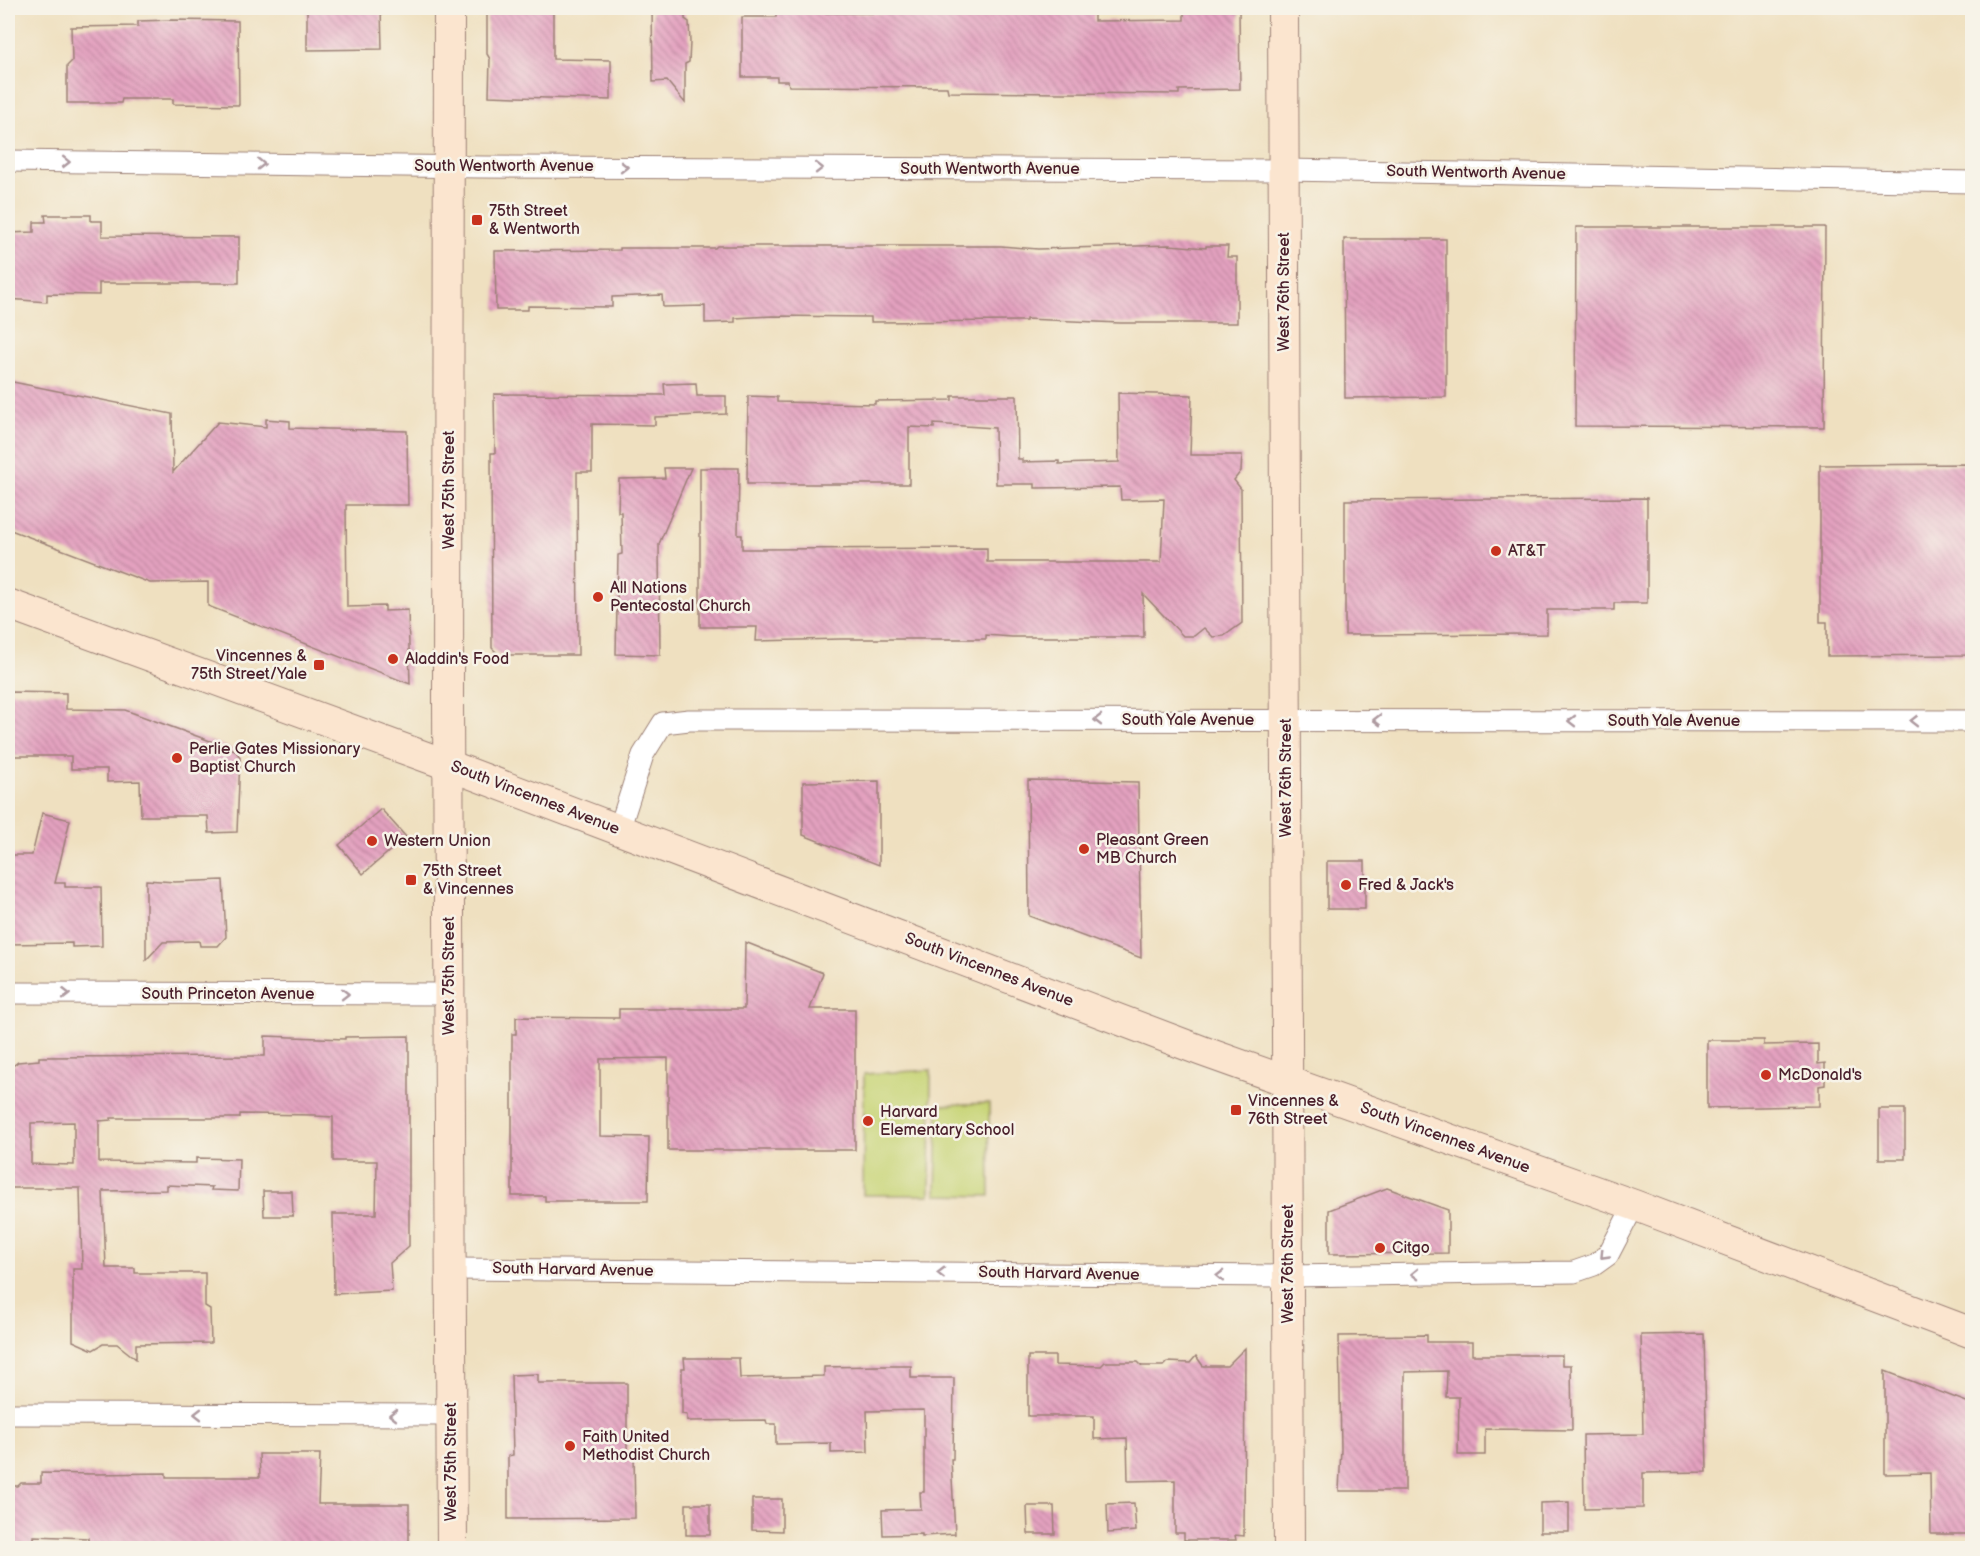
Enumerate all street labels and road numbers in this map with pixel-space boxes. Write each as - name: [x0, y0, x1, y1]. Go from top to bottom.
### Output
- street label: South Wentworth Avenue: [414, 157, 594, 176]
- street label: South Wentworth Avenue: [900, 160, 1080, 179]
- street label: South Wentworth Avenue: [1386, 162, 1566, 184]
- street label: West 76th Street: [1275, 232, 1294, 352]
- street label: West 75th Street: [440, 431, 459, 549]
- street label: South Yale Avenue: [1122, 711, 1255, 730]
- street label: South Yale Avenue: [1608, 712, 1741, 731]
- street label: West 76th Street: [1277, 718, 1296, 838]
- street label: South Vincennes Avenue: [448, 757, 623, 839]
- street label: West 75th Street: [440, 917, 459, 1035]
- street label: South Vincennes Avenue: [902, 929, 1077, 1011]
- street label: South Princeton Avenue: [142, 985, 315, 1004]
- street label: South Vincennes Avenue: [1358, 1098, 1533, 1178]
- street label: West 76th Street: [1279, 1204, 1298, 1324]
- street label: South Harvard Avenue: [492, 1259, 654, 1281]
- street label: South Harvard Avenue: [978, 1263, 1140, 1285]
- street label: West 75th Street: [442, 1403, 461, 1521]

